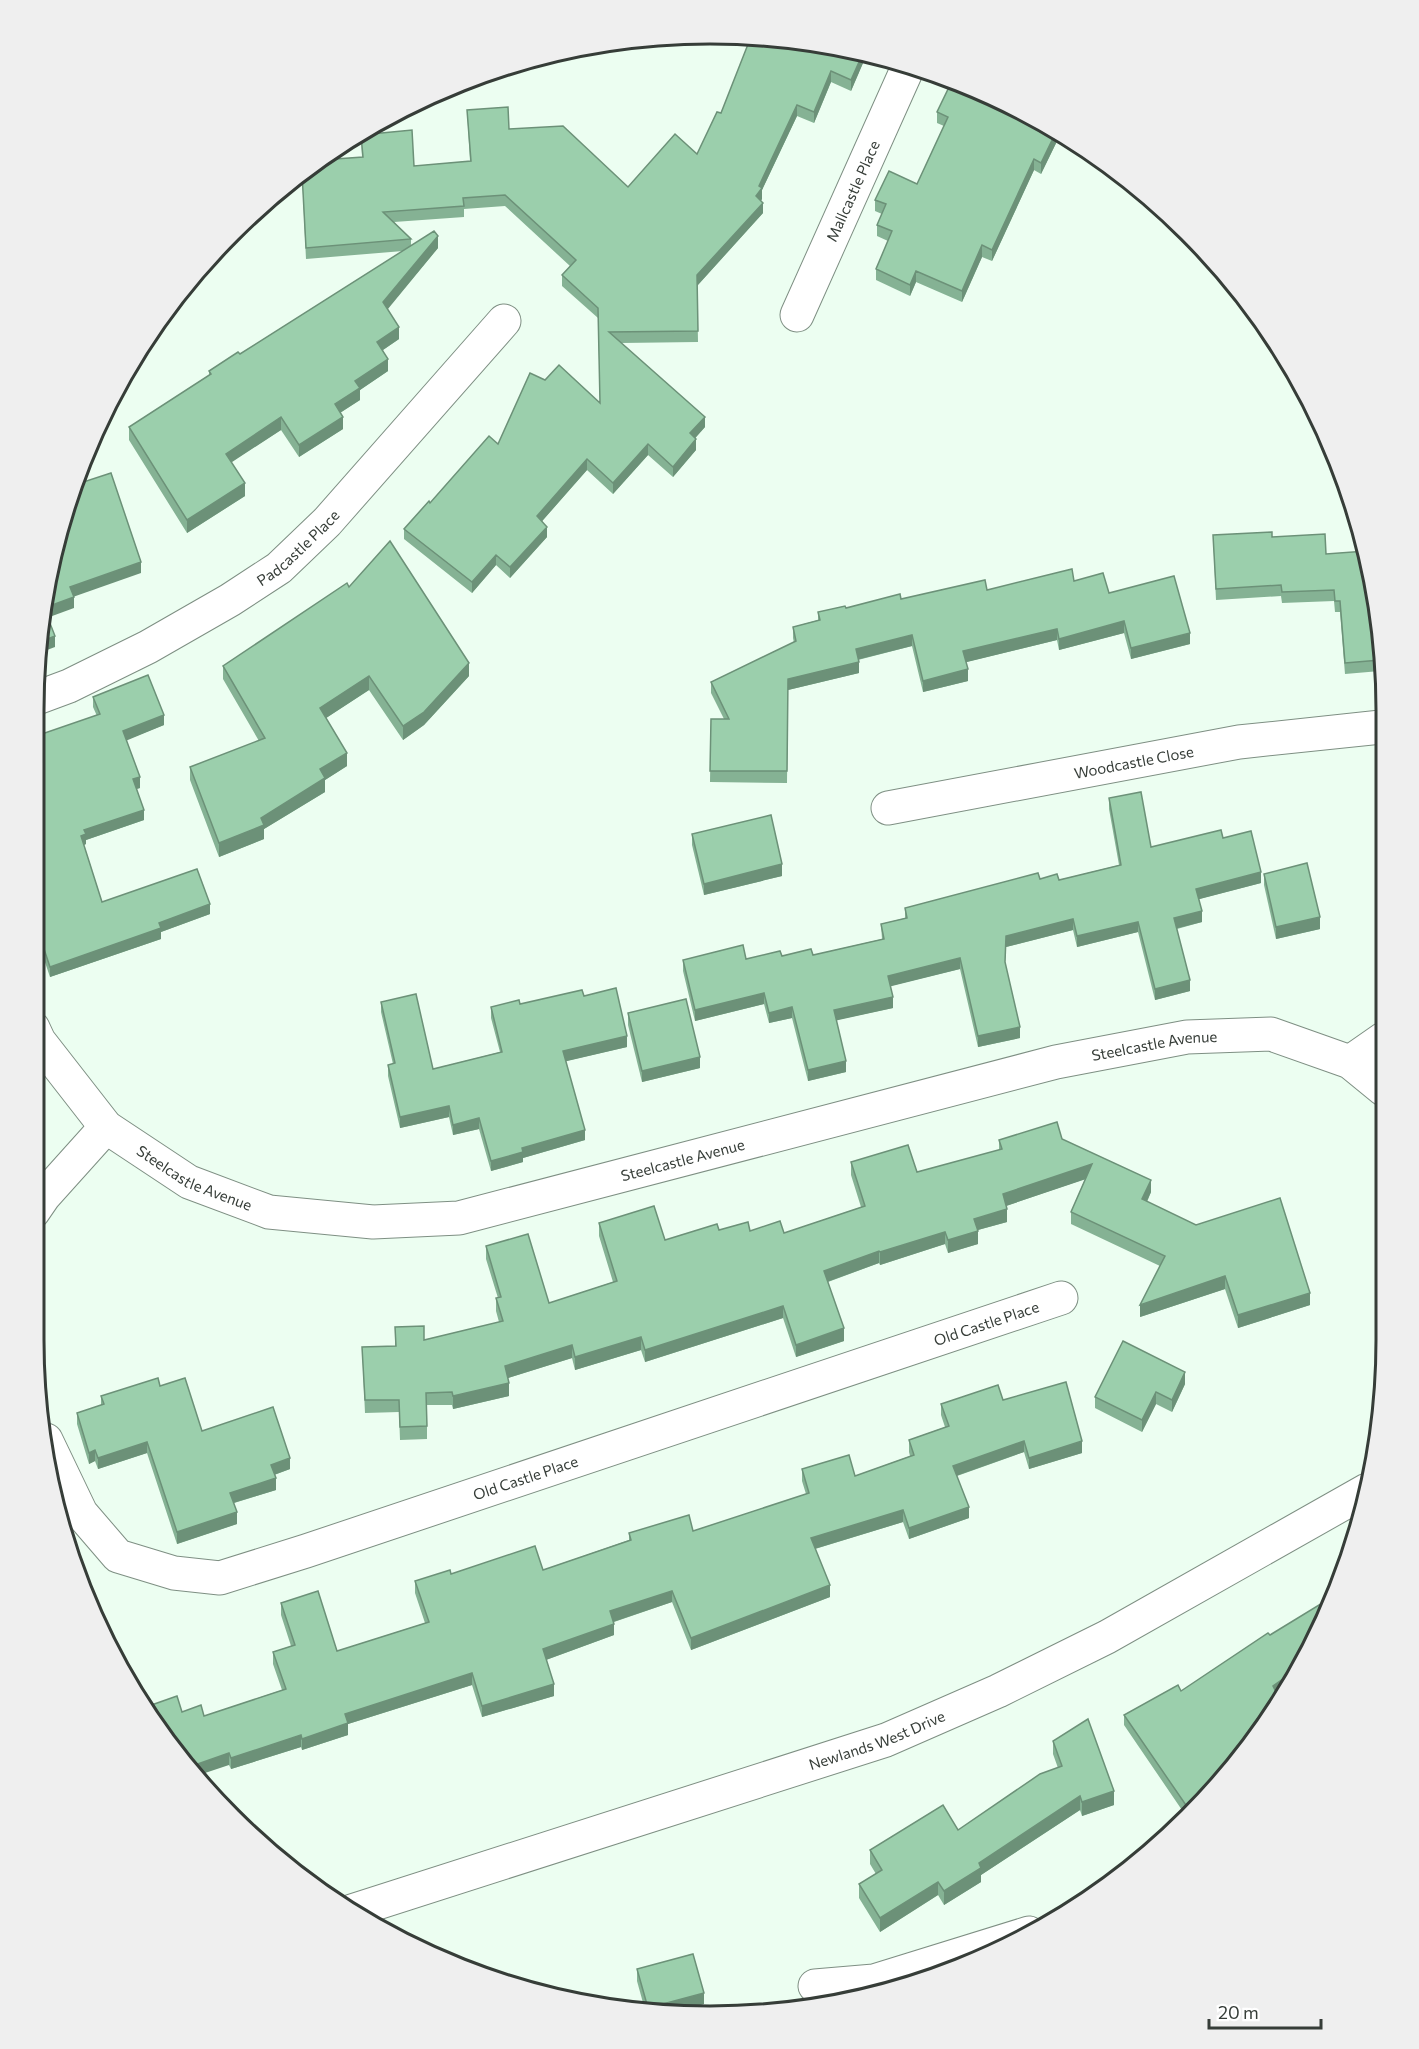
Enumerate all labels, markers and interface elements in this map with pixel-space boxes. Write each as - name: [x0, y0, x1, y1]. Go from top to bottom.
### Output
- street label: Mallcastle Place: [822, 137, 883, 244]
- street label: Padcastle Place: [253, 506, 343, 589]
- street label: Woodcastle Close: [1072, 742, 1195, 782]
- street label: Steelcastle Avenue: [1090, 1027, 1218, 1064]
- street label: Steelcastle Avenue: [619, 1135, 746, 1184]
- street label: Steelcastle Avenue: [134, 1141, 255, 1214]
- street label: Old Castle Place: [931, 1297, 1041, 1349]
- street label: Old Castle Place: [470, 1451, 580, 1503]
- street label: Newlands West Drive: [806, 1706, 948, 1773]
- scale bar: [1209, 1992, 1322, 2030]
- text: 20 m: [1218, 2001, 1259, 2023]

